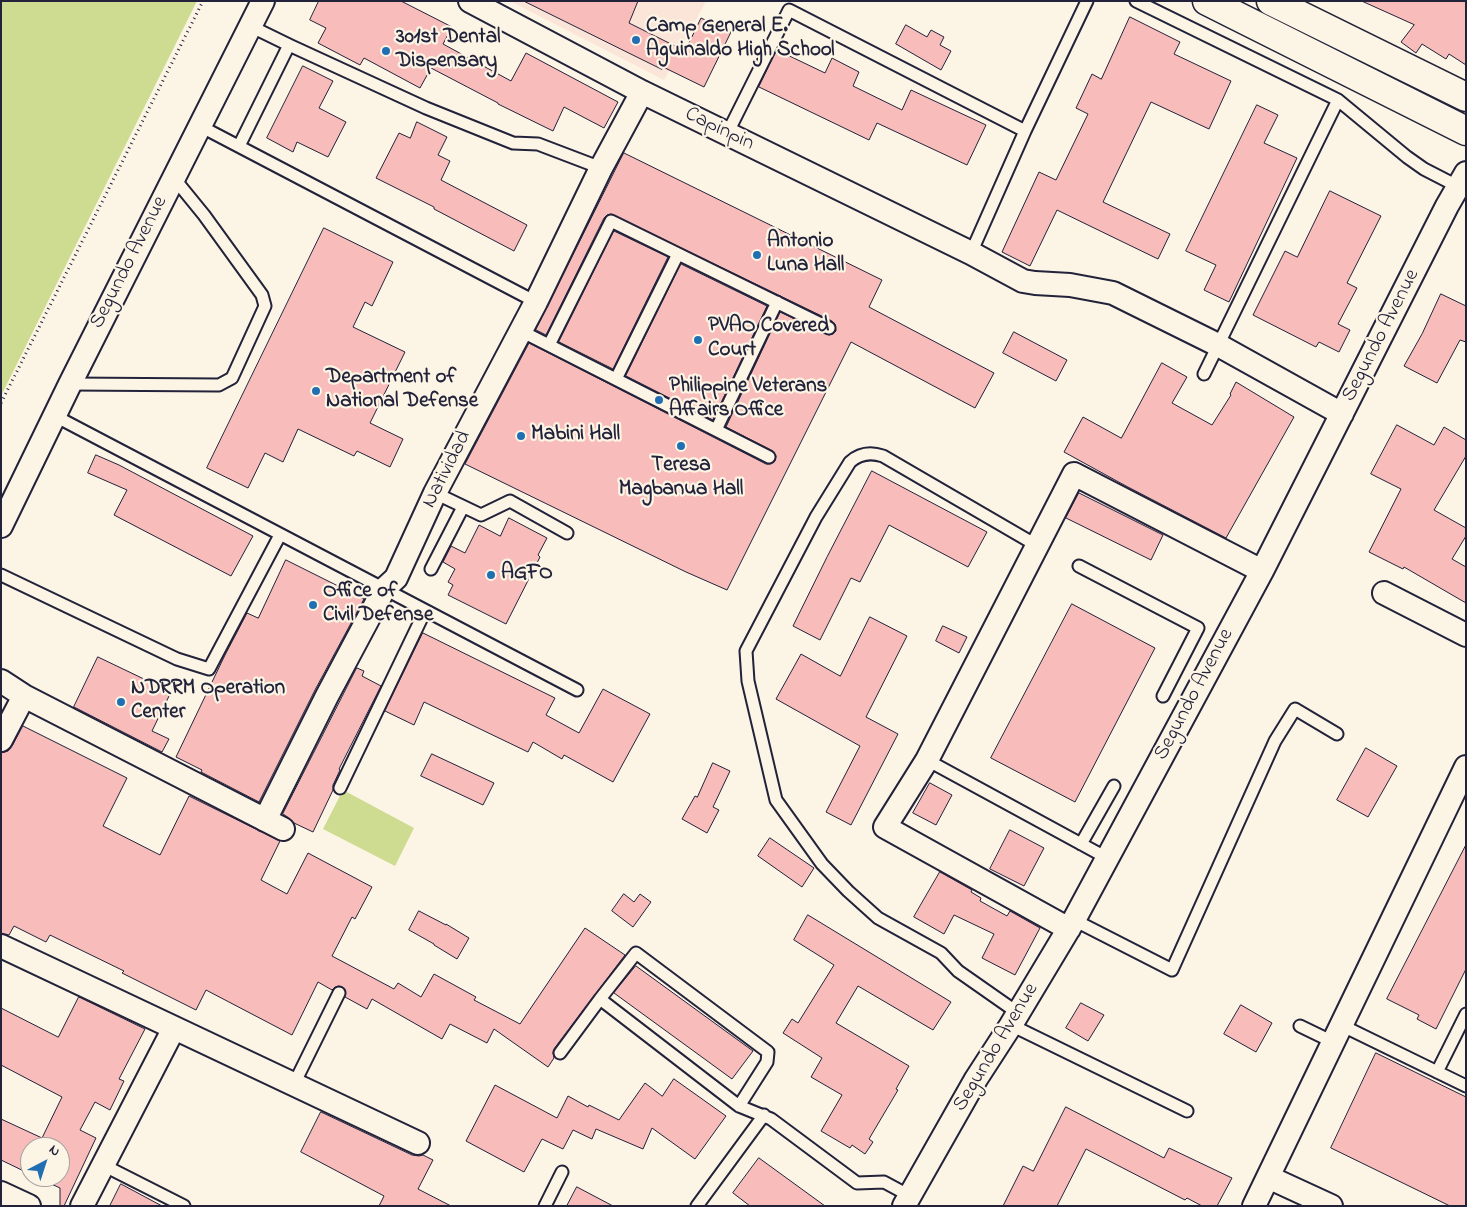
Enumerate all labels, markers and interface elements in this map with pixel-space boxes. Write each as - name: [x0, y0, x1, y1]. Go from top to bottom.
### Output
- place label: Camp General E. Aguinaldo High School: [646, 15, 835, 65]
- place label: 301st Dental Dispensary: [396, 26, 501, 76]
- marker: Camp General E. Aguinaldo High School: [630, 34, 642, 46]
- marker: 301st Dental Dispensary: [380, 45, 392, 57]
- street label: Capinpin: [680, 102, 758, 158]
- street label: Segundo Avenue: [86, 193, 174, 333]
- place label: Antonio Luna Hall: [767, 230, 844, 280]
- marker: Antonio Luna Hall: [751, 249, 763, 261]
- street label: Segundo Avenue: [1338, 266, 1426, 406]
- place label: PVAO Covered Court: [708, 315, 829, 365]
- marker: PVAO Covered Court: [692, 334, 704, 346]
- place label: Department of National Defense: [326, 366, 478, 416]
- place label: Philippine Veterans Affairs Office: [669, 375, 827, 425]
- marker: Department of National Defense: [310, 385, 322, 397]
- marker: Philippine Veterans Affairs Office: [653, 394, 665, 406]
- place label: Mabini Hall: [531, 423, 620, 449]
- street label: Natividad: [418, 427, 478, 513]
- marker: Mabini Hall: [515, 430, 527, 442]
- marker: Teresa Magbanua Hall: [675, 440, 687, 452]
- place label: Teresa Magbanua Hall: [619, 454, 743, 504]
- place label: AGFO: [501, 562, 553, 588]
- marker: AGFO: [485, 569, 497, 581]
- place label: Office of Civil Defense: [323, 580, 433, 630]
- marker: Office of Civil Defense: [307, 599, 319, 611]
- street label: Segundo Avenue: [1150, 625, 1240, 765]
- place label: NDRRM Operation Center: [131, 677, 285, 727]
- marker: NDRRM Operation Center: [115, 696, 127, 708]
- street label: Segundo Avenue: [949, 979, 1045, 1117]
- north arrow: [20, 1137, 70, 1187]
- text: N: [44, 1140, 65, 1162]

